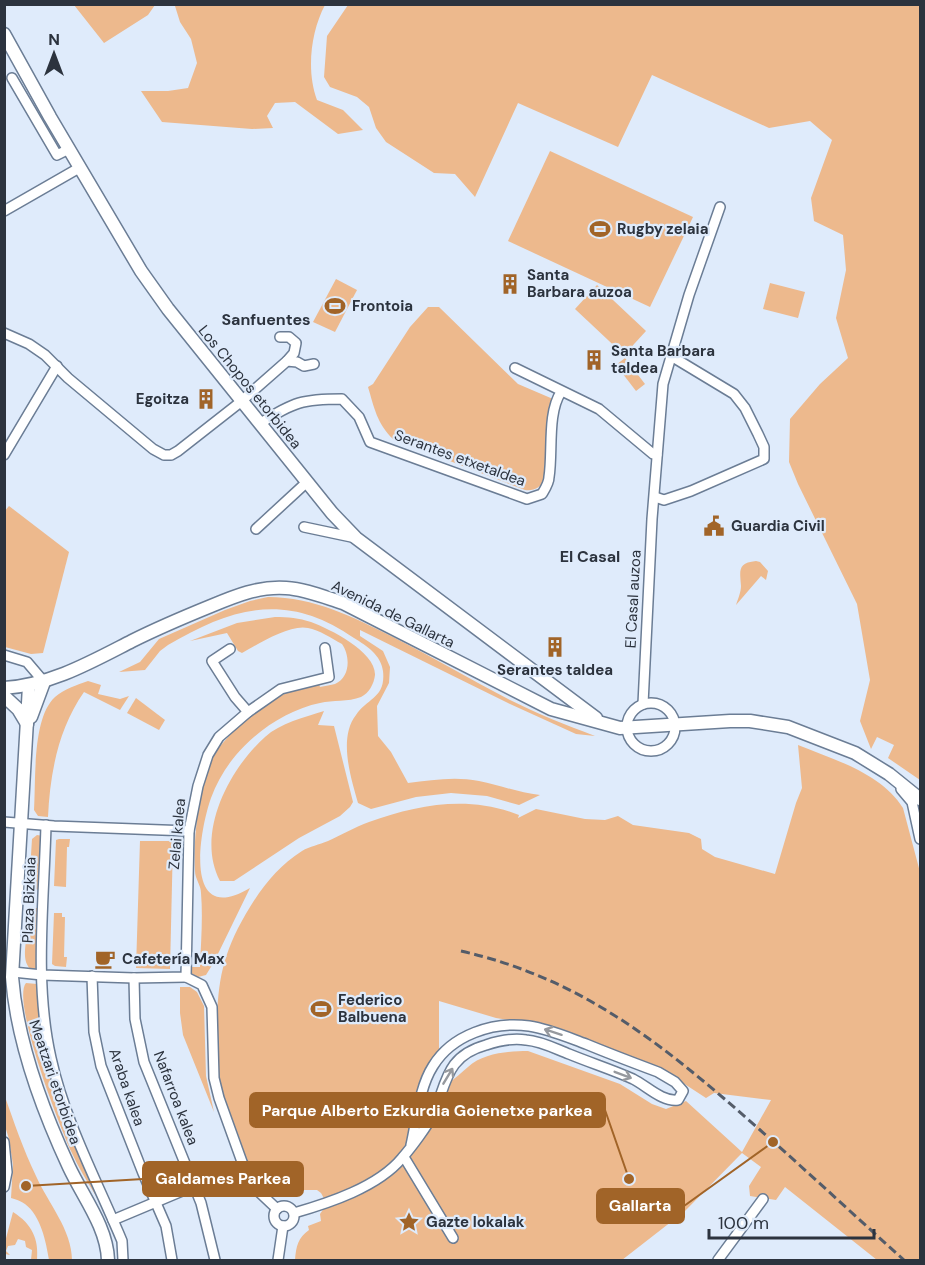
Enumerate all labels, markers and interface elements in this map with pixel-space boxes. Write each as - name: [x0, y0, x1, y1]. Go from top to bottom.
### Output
- north arrow: [24, 24, 84, 84]
- text: N: [48, 29, 60, 50]
- sports icon: Rugby zelaia: [588, 217, 612, 241]
- place label: Rugby zelaia: [617, 219, 708, 239]
- place label: Santa Barbara auzoa: [527, 265, 632, 302]
- building icon: Santa Barbara auzoa: [498, 272, 522, 296]
- sports icon: Frontoia: [323, 294, 347, 318]
- place label: Frontoia: [352, 296, 413, 316]
- district label: Sanfuentes: [221, 309, 311, 330]
- street label: Los Chopos etorbidea: [194, 321, 306, 453]
- place label: Santa Barbara taldea: [611, 341, 715, 378]
- building icon: Santa Barbara taldea: [582, 348, 606, 372]
- building icon: Egoitza: [194, 387, 218, 411]
- place label: Egoitza: [136, 389, 189, 409]
- street label: Serantes etxetaldea: [392, 425, 528, 491]
- public building icon: Guardia Civil: [702, 514, 726, 538]
- place label: Guardia Civil: [731, 516, 825, 536]
- district label: El Casal: [560, 546, 620, 567]
- street label: El Casal auzoa: [620, 549, 646, 649]
- street label: Avenida de Gallarta: [328, 575, 458, 653]
- building icon: Serantes taldea: [543, 635, 567, 659]
- place label: Serantes taldea: [497, 660, 613, 680]
- street label: Zelai kalea: [164, 798, 190, 870]
- street label: Plaza Bizkaia: [18, 857, 40, 943]
- cafe icon: Cafetería Max: [93, 947, 117, 971]
- place label: Cafetería Max: [122, 949, 225, 969]
- place label: Federico Balbuena: [338, 990, 407, 1027]
- sports icon: Federico Balbuena: [309, 997, 333, 1021]
- street label: Meatzari etorbidea: [24, 1017, 86, 1147]
- one-way arrow: [544, 1026, 563, 1037]
- street label: Araba kalea: [104, 1045, 150, 1129]
- street label: Nafarroa kalea: [149, 1048, 203, 1148]
- one-way arrow: [443, 1068, 455, 1085]
- one-way arrow: [613, 1070, 632, 1081]
- callout: Parque Alberto Ezkurdia Goienetxe parkea: [250, 1093, 605, 1127]
- text: Parque Alberto Ezkurdia Goienetxe parkea: [262, 1100, 592, 1121]
- callout: Galdames Parkea: [143, 1162, 303, 1196]
- text: Galdames Parkea: [155, 1168, 291, 1189]
- callout: Gallarta: [597, 1189, 684, 1223]
- text: Gallarta: [609, 1195, 671, 1216]
- scale bar: [709, 1202, 874, 1240]
- place icon: Gazte lokalak: [397, 1210, 421, 1234]
- text: 100 m: [718, 1211, 769, 1235]
- place label: Gazte lokalak: [426, 1212, 525, 1232]

